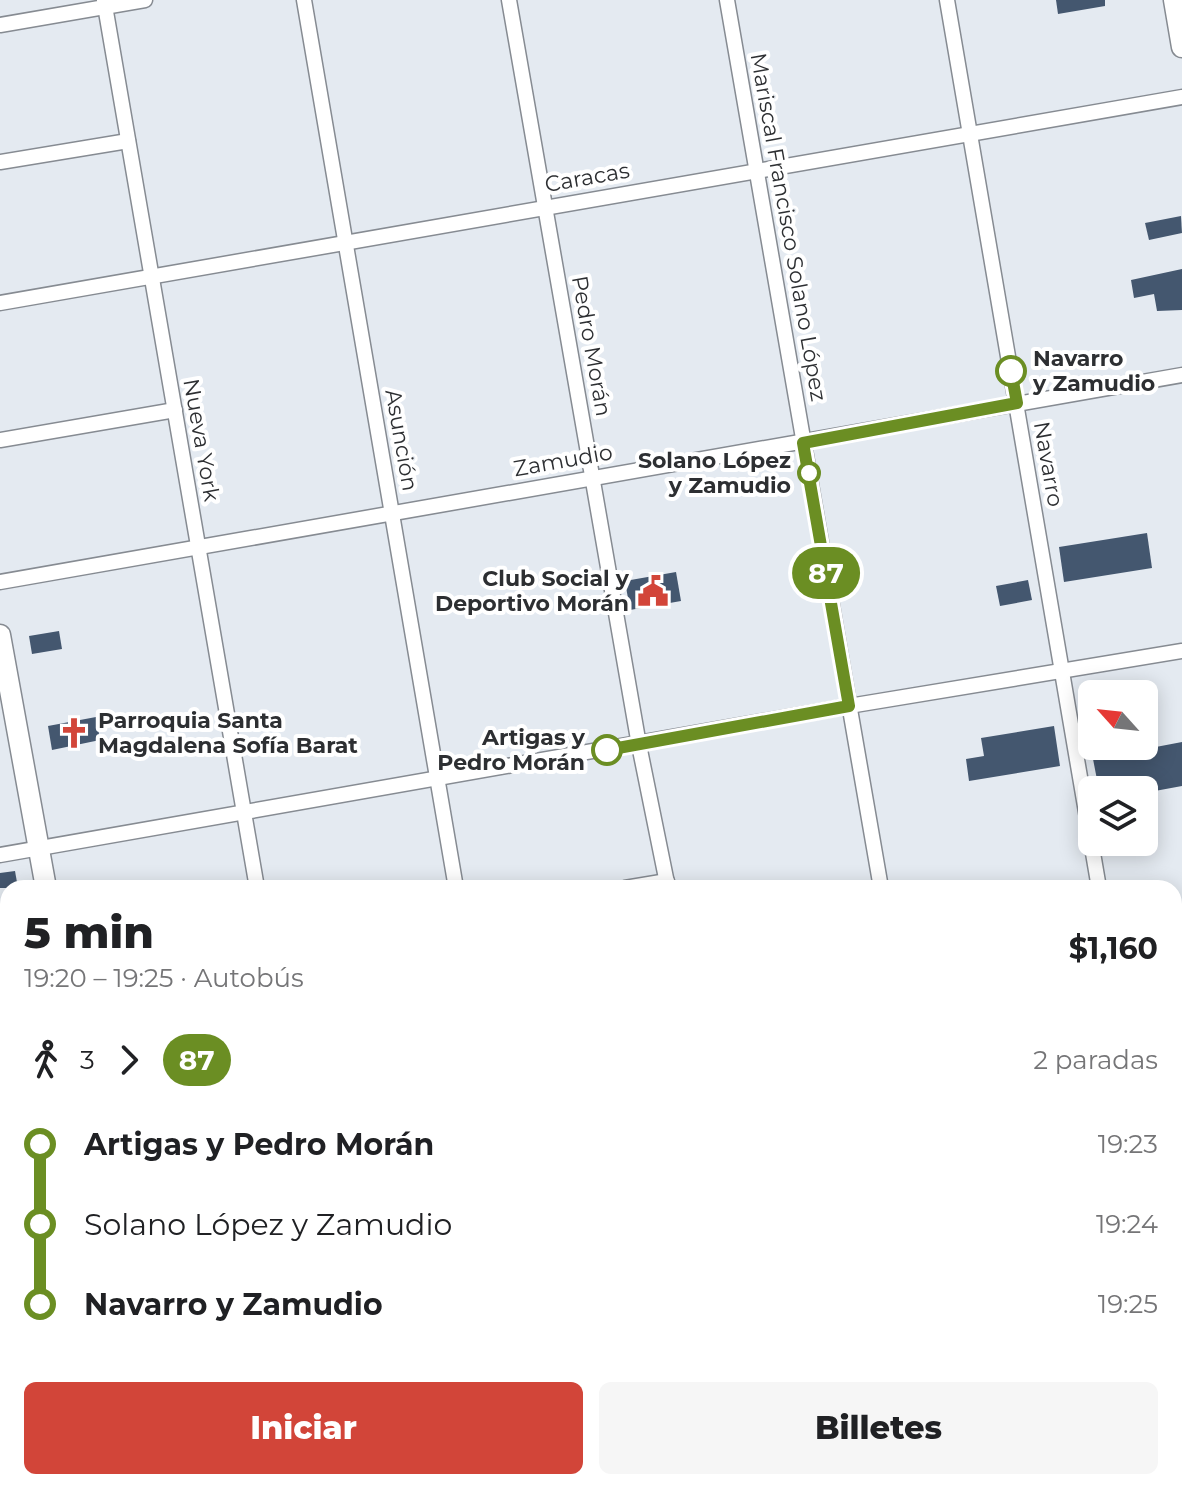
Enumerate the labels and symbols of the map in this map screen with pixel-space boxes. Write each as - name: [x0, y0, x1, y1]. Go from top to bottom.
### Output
- street label: Mariscal Francisco Solano López: [745, 51, 832, 403]
- street label: Caracas: [543, 157, 632, 198]
- street label: Pedro Morán: [566, 274, 617, 419]
- place label: Navarro y Zamudio: [1032, 345, 1155, 397]
- marker: Navarro y Zamudio: [996, 356, 1026, 386]
- street label: Nueva York: [177, 377, 226, 504]
- street label: Asunción: [379, 387, 424, 493]
- street label: Navarro: [1028, 419, 1069, 509]
- street label: Zamudio: [511, 439, 615, 482]
- place label: Solano López y Zamudio: [638, 447, 791, 499]
- marker: Solano López y Zamudio: [798, 462, 820, 484]
- line badge: 87: [790, 547, 862, 599]
- place label: Club Social y Deportivo Morán: [435, 565, 630, 617]
- public building icon: Club Social y Deportivo Morán: [636, 574, 670, 608]
- north arrow: [1078, 680, 1158, 760]
- place label: Parroquia Santa Magdalena Sofía Barat: [98, 707, 358, 759]
- church icon: Parroquia Santa Magdalena Sofía Barat: [57, 716, 91, 750]
- place label: Artigas y Pedro Morán: [437, 724, 586, 776]
- marker: Artigas y Pedro Morán: [592, 735, 622, 765]

